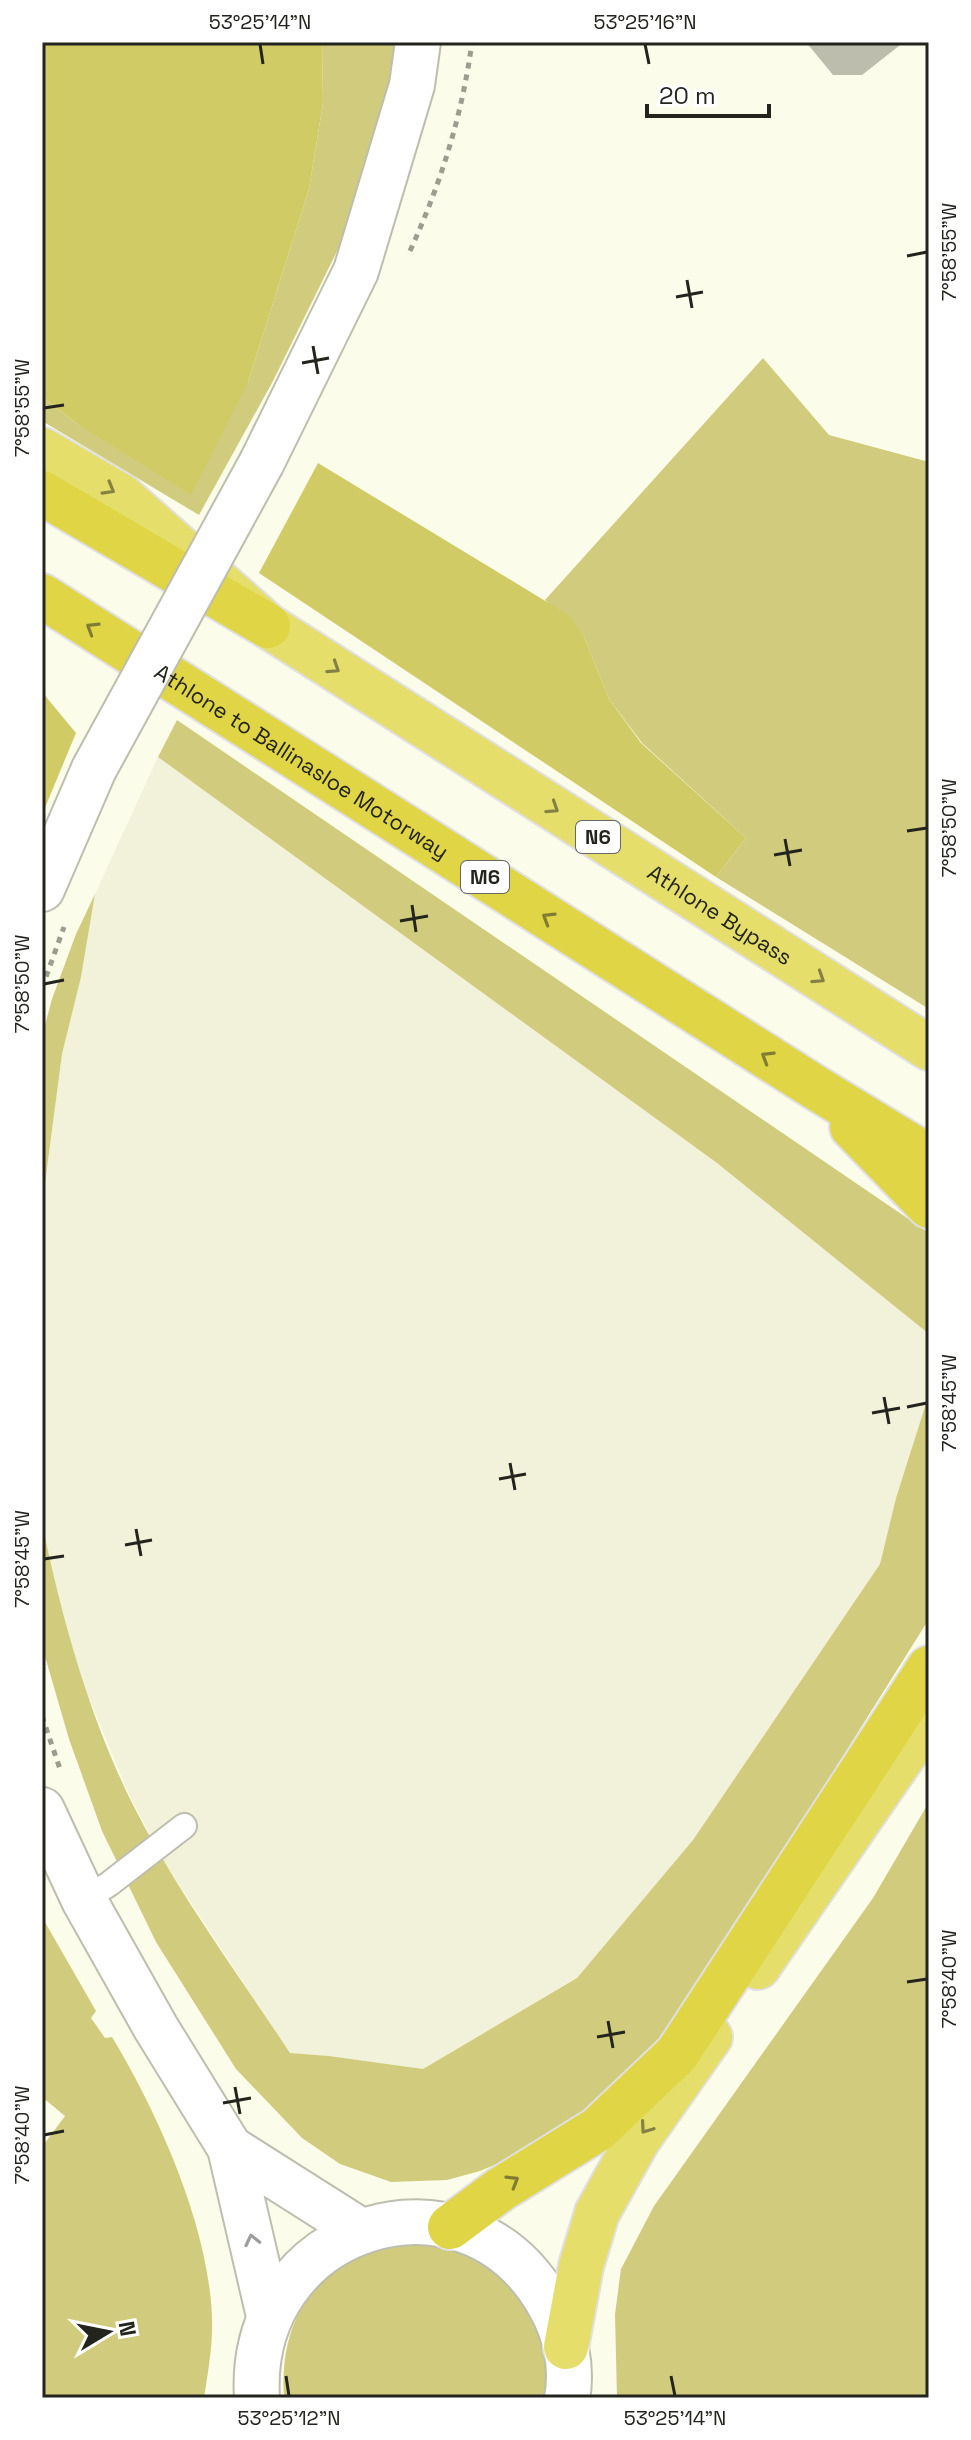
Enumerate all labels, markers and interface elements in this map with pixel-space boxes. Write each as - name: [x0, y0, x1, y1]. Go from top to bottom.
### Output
- text: 53°25'14"N: [209, 9, 311, 35]
- text: 53°25'16"N: [593, 9, 697, 35]
- scale bar: [647, 68, 769, 118]
- text: 20 m: [659, 80, 716, 111]
- text: 7°58'55"W: [936, 203, 962, 301]
- text: 7°58'55"W: [9, 359, 35, 457]
- one-way arrow: [100, 479, 115, 495]
- one-way arrow: [87, 622, 101, 637]
- street label: Athlone to Ballinasloe Motorway: [150, 657, 454, 865]
- one-way arrow: [325, 659, 339, 674]
- text: 7°58'50"W: [936, 778, 962, 878]
- one-way arrow: [544, 799, 559, 814]
- road number: N6: [576, 821, 620, 853]
- street label: Athlone Bypass: [642, 858, 798, 971]
- road number: M6: [461, 861, 509, 893]
- one-way arrow: [542, 912, 557, 927]
- text: 7°58'50"W: [9, 934, 35, 1034]
- one-way arrow: [810, 969, 825, 984]
- one-way arrow: [761, 1052, 776, 1067]
- text: 7°58'45"W: [936, 1354, 962, 1452]
- text: 7°58'45"W: [9, 1510, 35, 1608]
- text: 7°58'40"W: [936, 1930, 962, 2028]
- text: 7°58'40"W: [9, 2086, 35, 2184]
- one-way arrow: [641, 2119, 656, 2134]
- one-way arrow: [504, 2175, 519, 2191]
- one-way arrow: [244, 2233, 261, 2247]
- north arrow: [68, 2292, 148, 2372]
- text: N: [113, 2319, 143, 2338]
- text: 53°25'12"N: [238, 2405, 340, 2431]
- text: 53°25'14"N: [624, 2405, 726, 2431]

